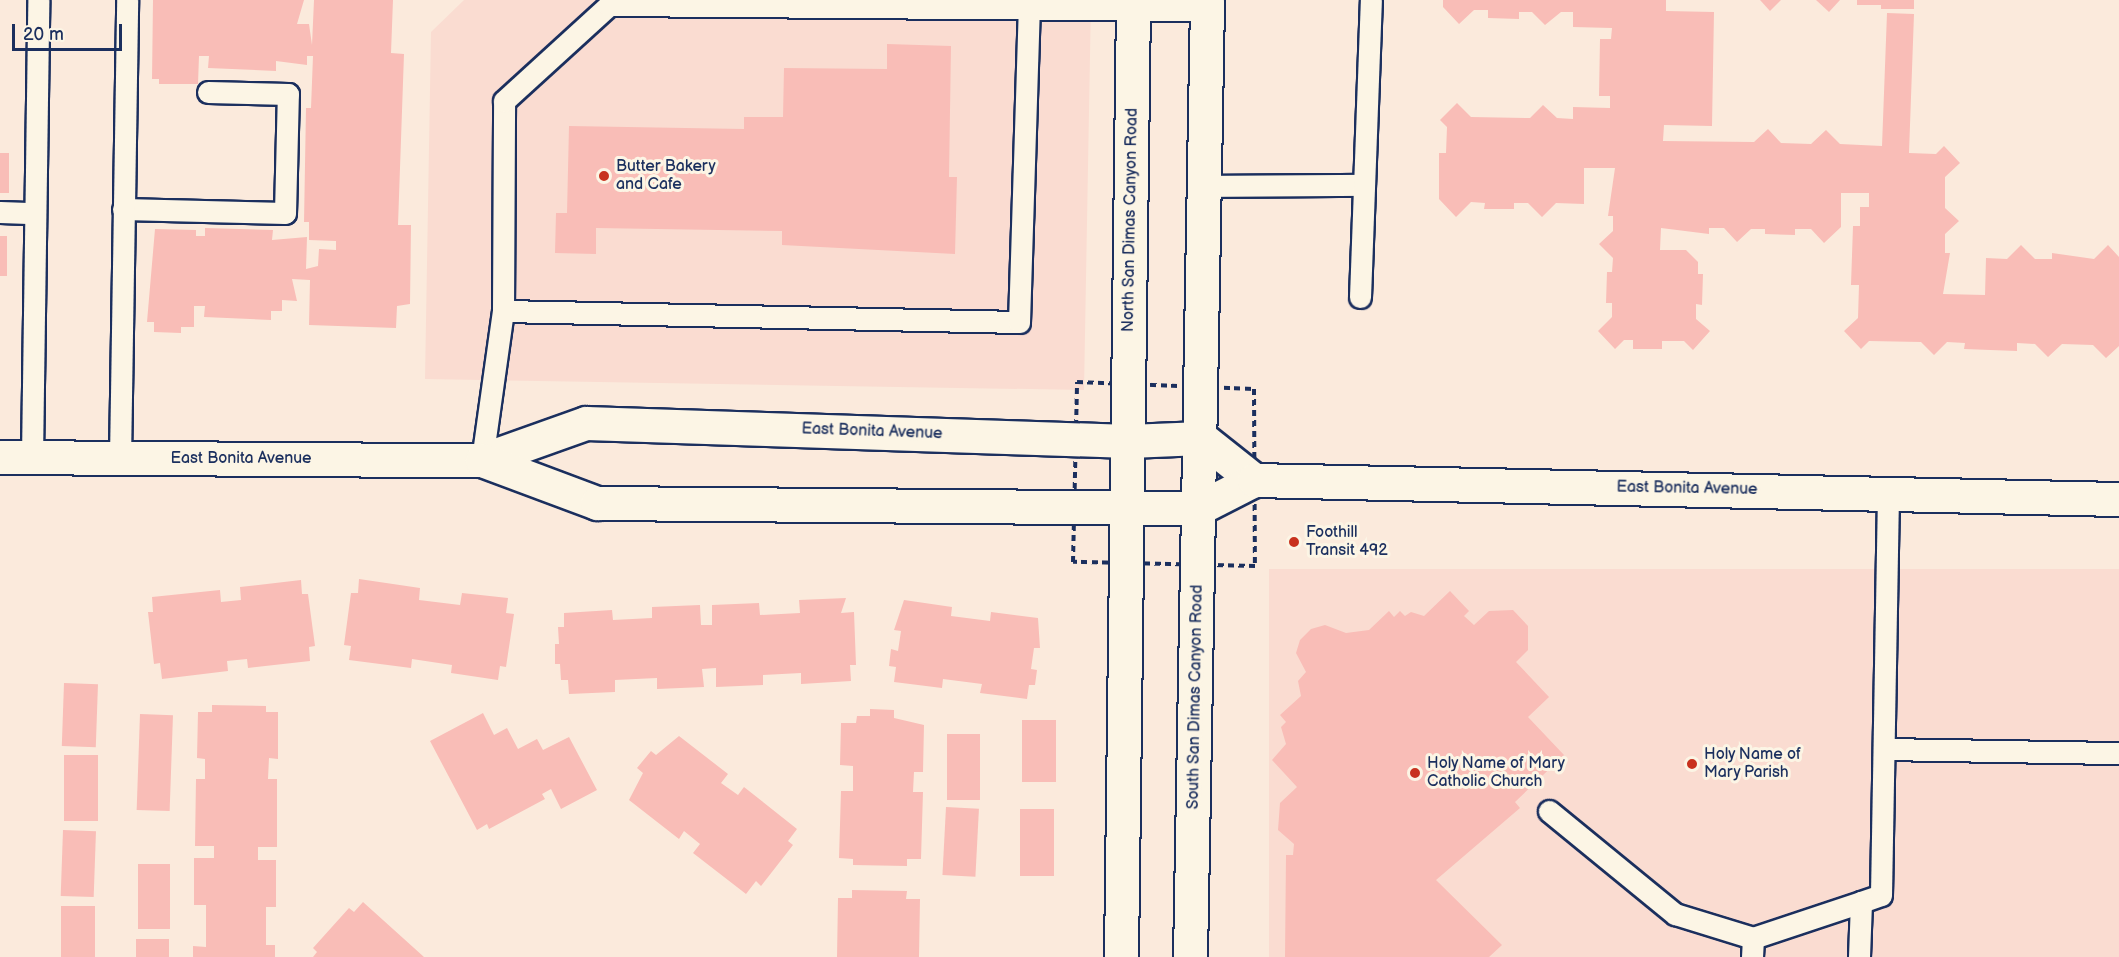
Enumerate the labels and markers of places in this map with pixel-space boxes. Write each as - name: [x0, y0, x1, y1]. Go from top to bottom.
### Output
- place label: Butter Bakery and Cafe: [616, 157, 716, 195]
- marker: Butter Bakery and Cafe: [597, 169, 611, 183]
- place label: Foothill Transit 492: [1306, 523, 1388, 561]
- marker: Foothill Transit 492: [1287, 535, 1301, 549]
- place label: Holy Name of Mary Parish: [1704, 745, 1802, 783]
- place label: Holy Name of Mary Catholic Church: [1427, 754, 1566, 792]
- marker: Holy Name of Mary Parish: [1685, 757, 1699, 771]
- marker: Holy Name of Mary Catholic Church: [1408, 766, 1422, 780]

